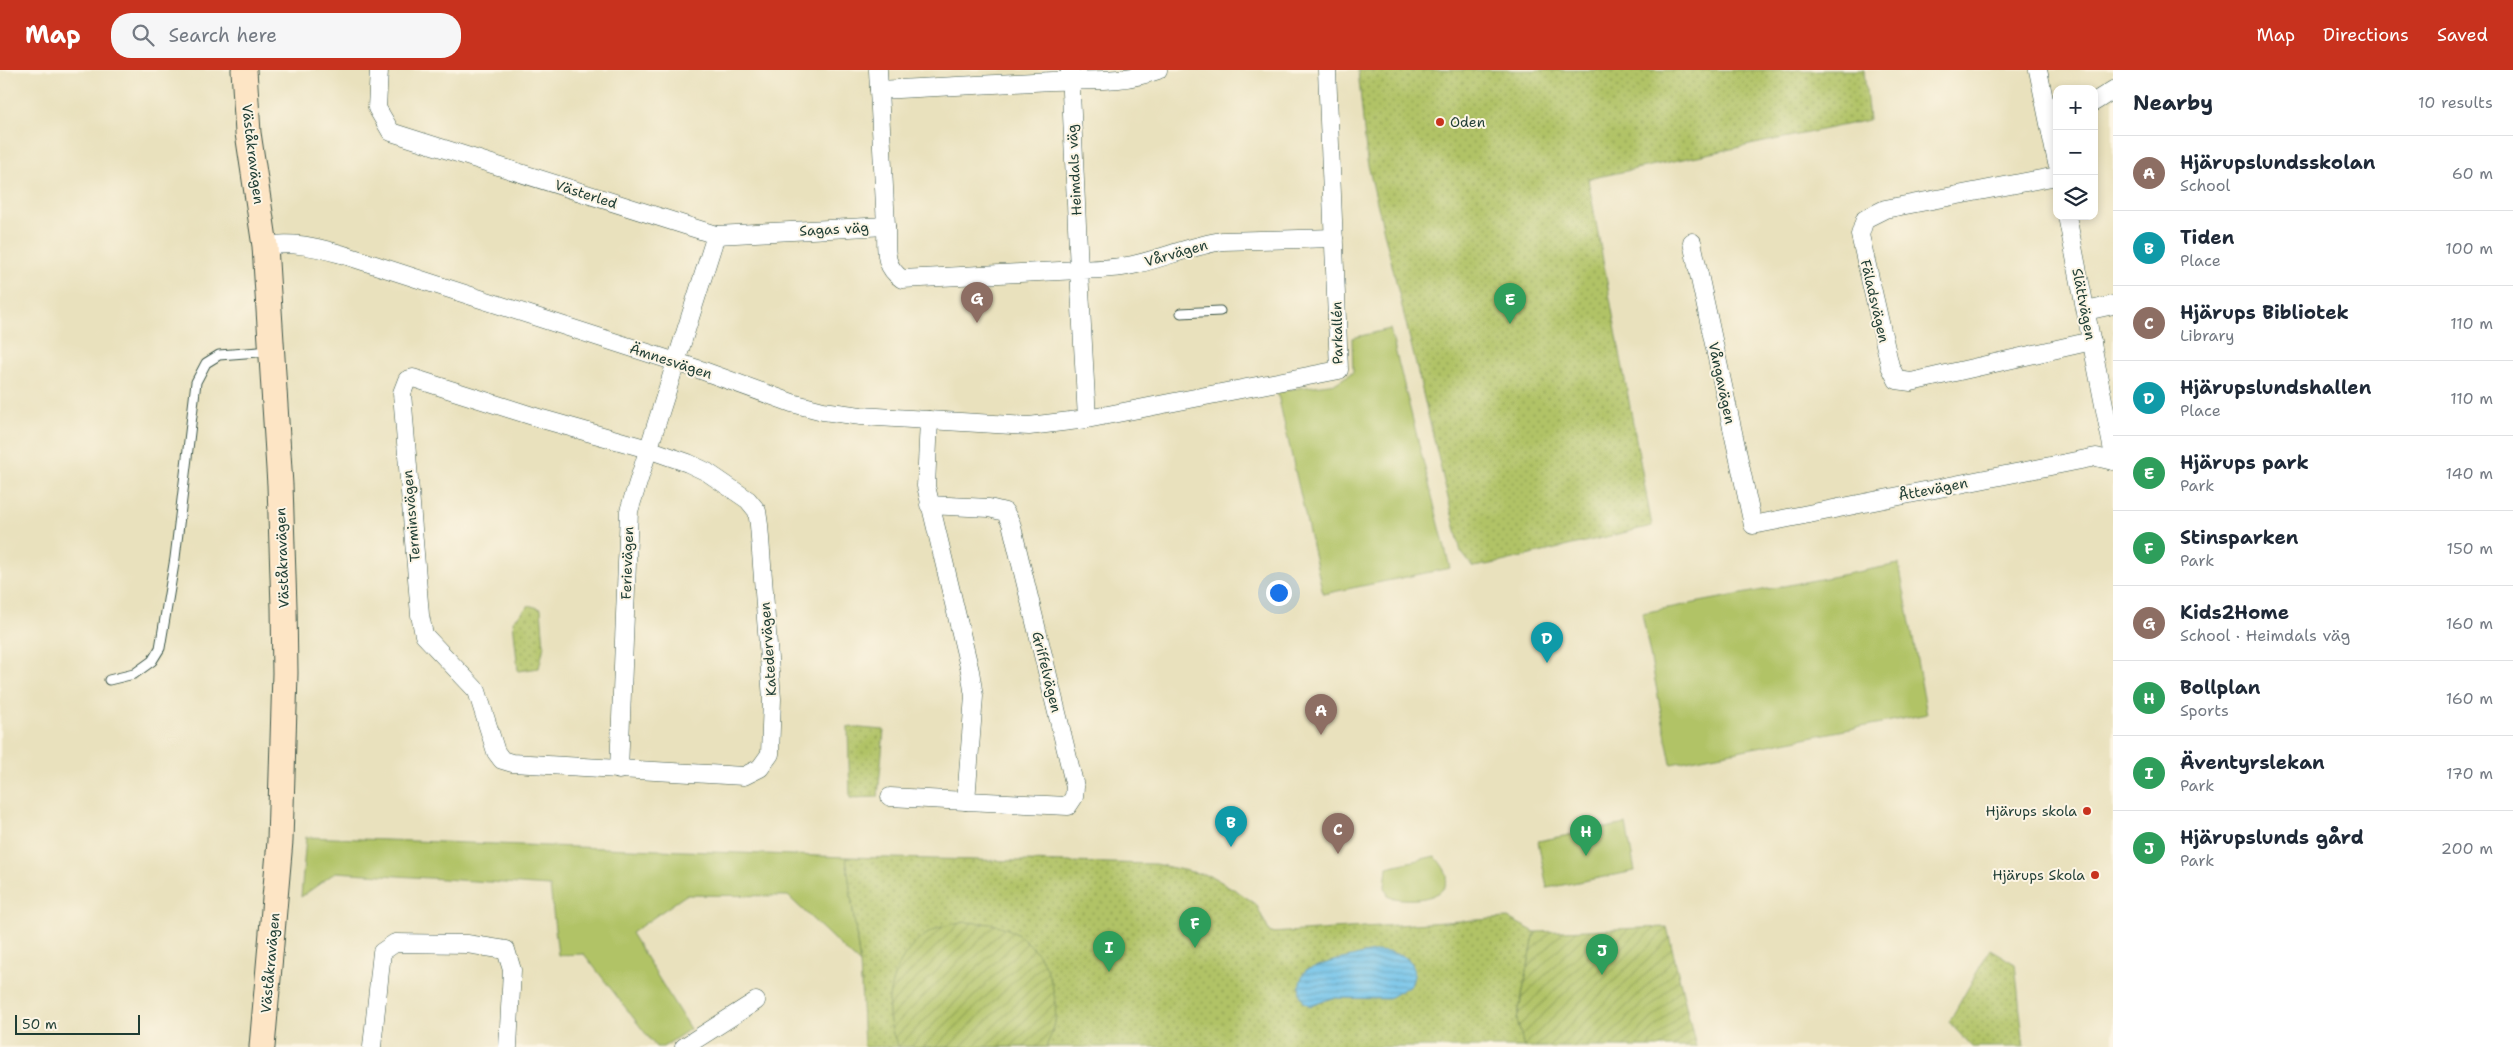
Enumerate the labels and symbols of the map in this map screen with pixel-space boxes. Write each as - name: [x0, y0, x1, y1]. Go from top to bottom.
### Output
- street label: Väståkravägen: [238, 103, 268, 206]
- place label: Oden: [1450, 113, 1486, 131]
- marker: Oden: [1434, 116, 1446, 128]
- street label: Heimdals väg: [1063, 124, 1085, 216]
- street label: Västerled: [552, 175, 620, 213]
- street label: Sagas väg: [799, 218, 869, 240]
- street label: Vårvägen: [1142, 235, 1210, 271]
- street label: Fäladsvägen: [1857, 258, 1893, 345]
- street label: Slättvägen: [2068, 266, 2100, 342]
- pin: G: [961, 282, 993, 323]
- pin: E: [1494, 283, 1526, 324]
- street label: Parkallén: [1327, 301, 1347, 365]
- street label: Ämnesvägen: [628, 339, 715, 383]
- street label: Vångavägen: [1705, 340, 1740, 426]
- street label: Terminsvägen: [398, 469, 424, 563]
- street label: Åttevägen: [1897, 473, 1969, 505]
- street label: Väståkravägen: [271, 507, 293, 609]
- street label: Ferievägen: [617, 526, 637, 600]
- your location: [1266, 580, 1292, 606]
- street label: Katedervägen: [756, 601, 780, 697]
- pin: D: [1531, 622, 1563, 663]
- street label: Griffelvägen: [1028, 630, 1066, 715]
- pin: A: [1305, 694, 1337, 735]
- place label: Hjärups skola: [1985, 802, 2077, 820]
- marker: Hjärups skola: [2081, 805, 2093, 817]
- pin: B: [1215, 806, 1247, 847]
- pin: C: [1322, 813, 1354, 854]
- pin: H: [1570, 815, 1602, 856]
- place label: Hjärups Skola: [1992, 866, 2085, 884]
- marker: Hjärups Skola: [2089, 869, 2101, 881]
- pin: F: [1179, 907, 1211, 948]
- street label: Väståkravägen: [257, 911, 283, 1014]
- pin: I: [1093, 931, 1125, 972]
- pin: J: [1586, 934, 1618, 975]
- scale bar: [15, 1012, 140, 1035]

